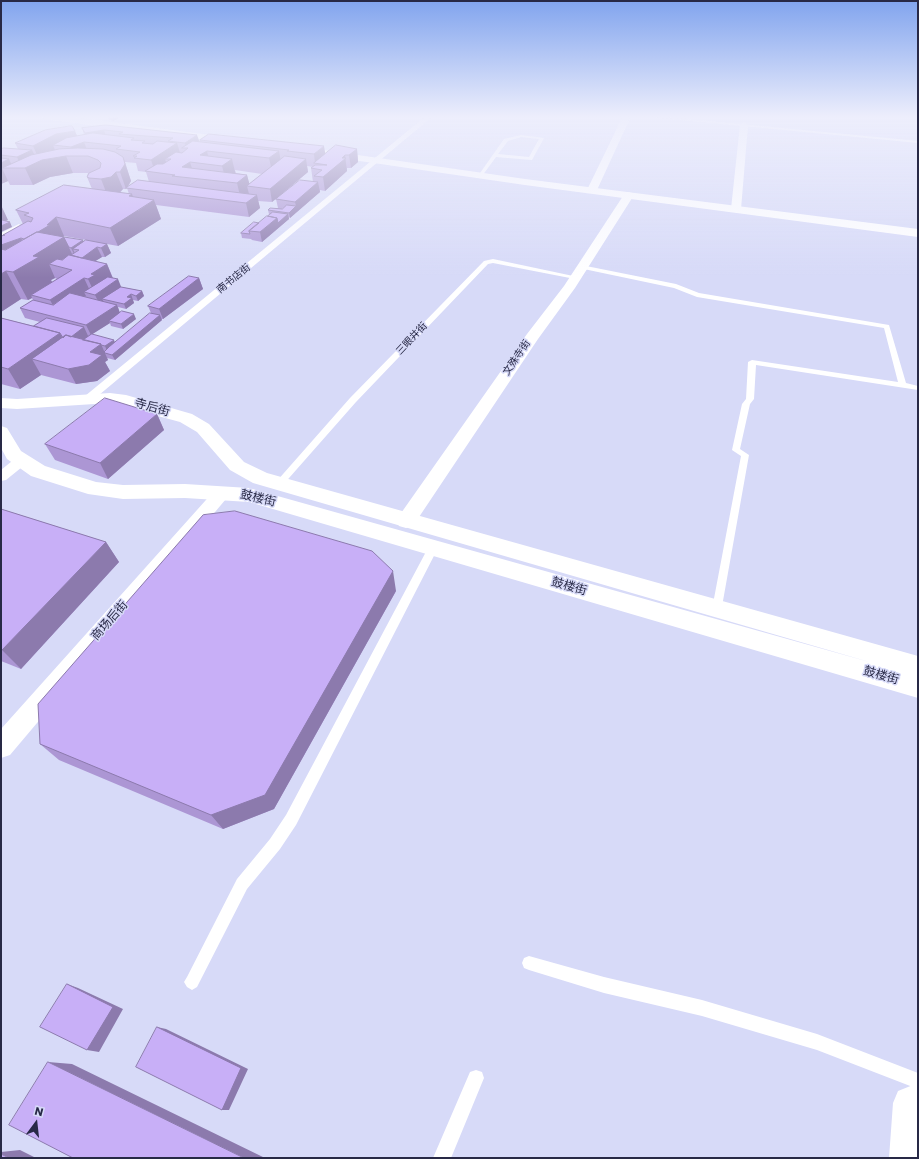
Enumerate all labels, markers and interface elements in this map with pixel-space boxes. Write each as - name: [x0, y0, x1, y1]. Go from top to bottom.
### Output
- street label: 南书店街: [215, 262, 253, 296]
- street label: 三眼井街: [394, 320, 430, 358]
- street label: 文殊寺街: [501, 338, 533, 378]
- street label: 寺后街: [133, 396, 171, 420]
- street label: 鼓楼街: [239, 488, 277, 510]
- street label: 鼓楼街: [550, 575, 588, 599]
- street label: 商场后街: [89, 598, 131, 644]
- street label: 鼓楼街: [862, 664, 900, 688]
- north arrow: [16, 1103, 56, 1143]
- text: N: [33, 1103, 45, 1120]

